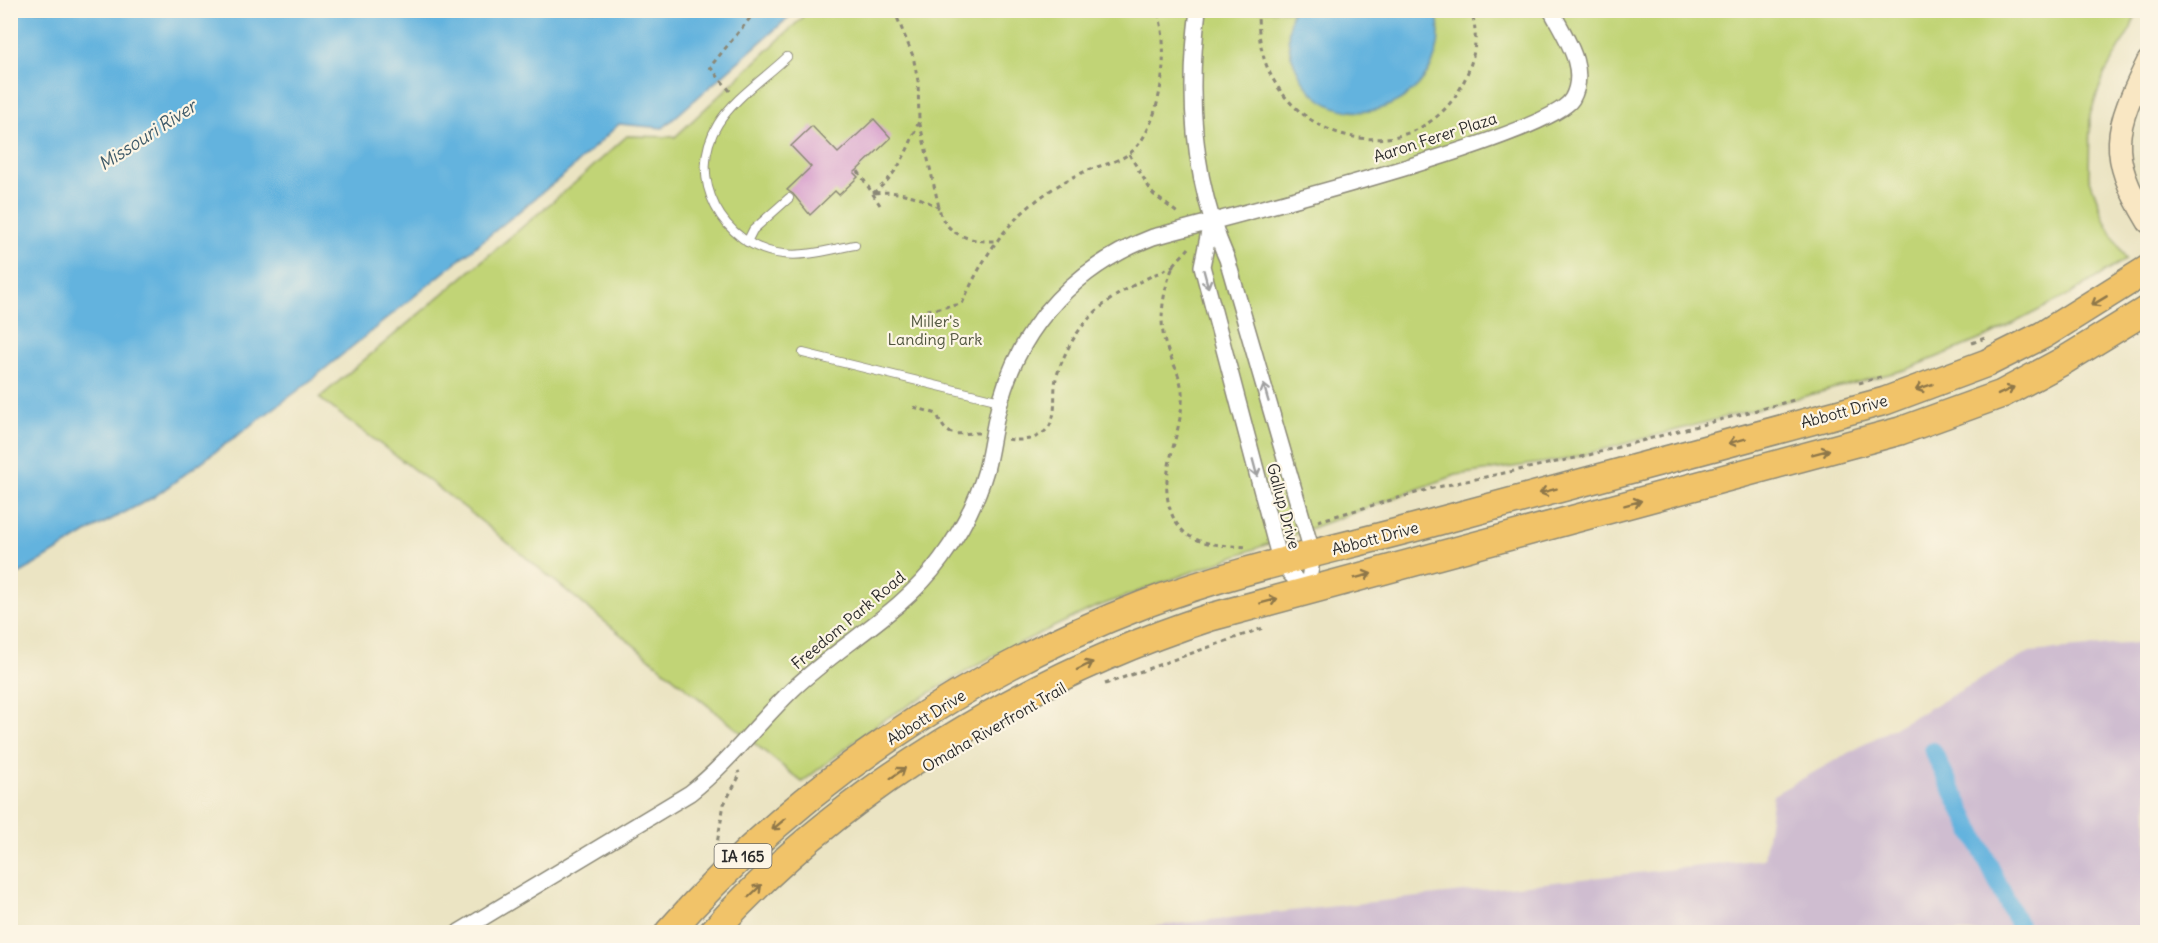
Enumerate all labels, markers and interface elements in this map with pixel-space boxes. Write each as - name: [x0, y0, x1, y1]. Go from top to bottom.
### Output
- water label: Missouri River: [94, 93, 203, 175]
- street label: Aaron Ferer Plaza: [1371, 108, 1499, 166]
- one-way arrow: [1200, 269, 1212, 288]
- one-way arrow: [2091, 296, 2108, 308]
- park label: Miller's Landing Park: [887, 311, 983, 349]
- one-way arrow: [1260, 383, 1271, 402]
- one-way arrow: [1915, 383, 1934, 394]
- one-way arrow: [1996, 385, 2014, 396]
- street label: Abbott Drive: [1798, 390, 1890, 432]
- one-way arrow: [1728, 435, 1747, 447]
- one-way arrow: [1811, 446, 1830, 458]
- one-way arrow: [1250, 458, 1262, 477]
- street label: Gallup Drive: [1263, 461, 1305, 551]
- one-way arrow: [1539, 486, 1558, 498]
- one-way arrow: [1623, 497, 1642, 508]
- street label: Abbott Drive: [1329, 517, 1421, 559]
- street label: Freedom Park Road: [787, 567, 909, 673]
- one-way arrow: [1353, 569, 1372, 581]
- one-way arrow: [1259, 595, 1278, 607]
- one-way arrow: [1076, 660, 1094, 672]
- street label: Omaha Riverfront Trail: [918, 678, 1070, 776]
- street label: Abbott Drive: [883, 685, 969, 749]
- one-way arrow: [889, 767, 905, 779]
- one-way arrow: [772, 817, 787, 831]
- road number: IA 165: [714, 844, 771, 868]
- one-way arrow: [747, 884, 762, 899]

